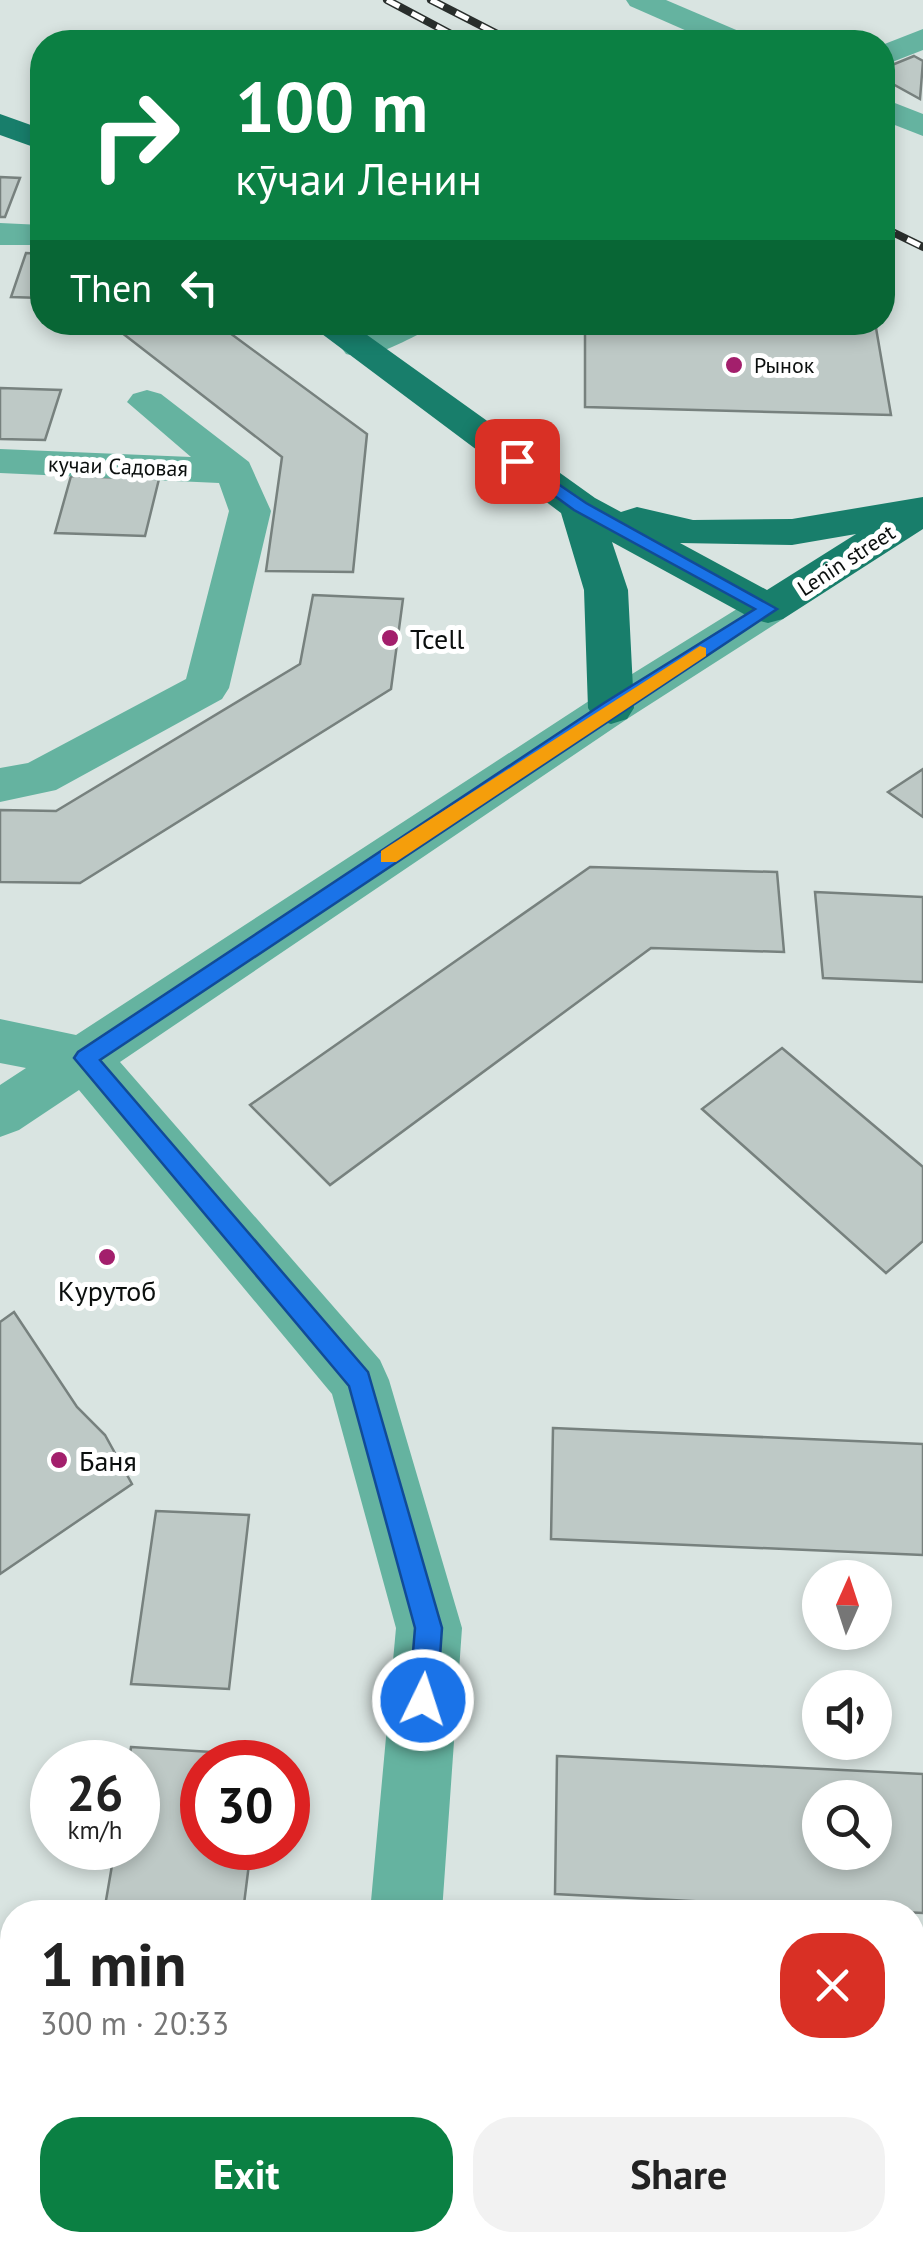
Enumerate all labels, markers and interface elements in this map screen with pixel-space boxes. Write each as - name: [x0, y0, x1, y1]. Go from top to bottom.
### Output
- text: 100 m: [235, 61, 428, 151]
- icon: right: [70, 70, 200, 200]
- text: кӯчаи Ленин: [235, 149, 482, 207]
- icon: left: [172, 260, 227, 315]
- text: Then: [70, 263, 152, 312]
- place label: Рынок: [754, 351, 815, 379]
- marker: Рынок: [723, 354, 745, 376]
- pin: [475, 419, 560, 504]
- icon: arrive: [490, 434, 545, 489]
- street label: кучаи Садовая: [48, 450, 188, 482]
- street label: Lenin street: [792, 518, 901, 602]
- place label: Tcell: [410, 620, 465, 657]
- marker: Tcell: [379, 627, 401, 649]
- marker: Курутоб: [96, 1246, 118, 1268]
- place label: Курутоб: [58, 1272, 156, 1309]
- place label: Баня: [79, 1442, 137, 1479]
- marker: Баня: [48, 1449, 70, 1471]
- north arrow: [802, 1560, 892, 1650]
- map controls: [802, 1560, 892, 1870]
- position arrow: [371, 1648, 475, 1752]
- button: sound: [802, 1670, 892, 1760]
- speed limit sign: 30: [180, 1740, 310, 1870]
- text: 26: [67, 1760, 123, 1825]
- button: search: [802, 1780, 892, 1870]
- text: km/h: [68, 1814, 122, 1846]
- text: 1 min: [40, 1925, 186, 2003]
- button: close: [780, 1933, 885, 2038]
- text: 300 m · 20:33: [40, 2002, 229, 2044]
- button: Exit: [40, 2117, 453, 2232]
- button: Share: [473, 2117, 885, 2232]

